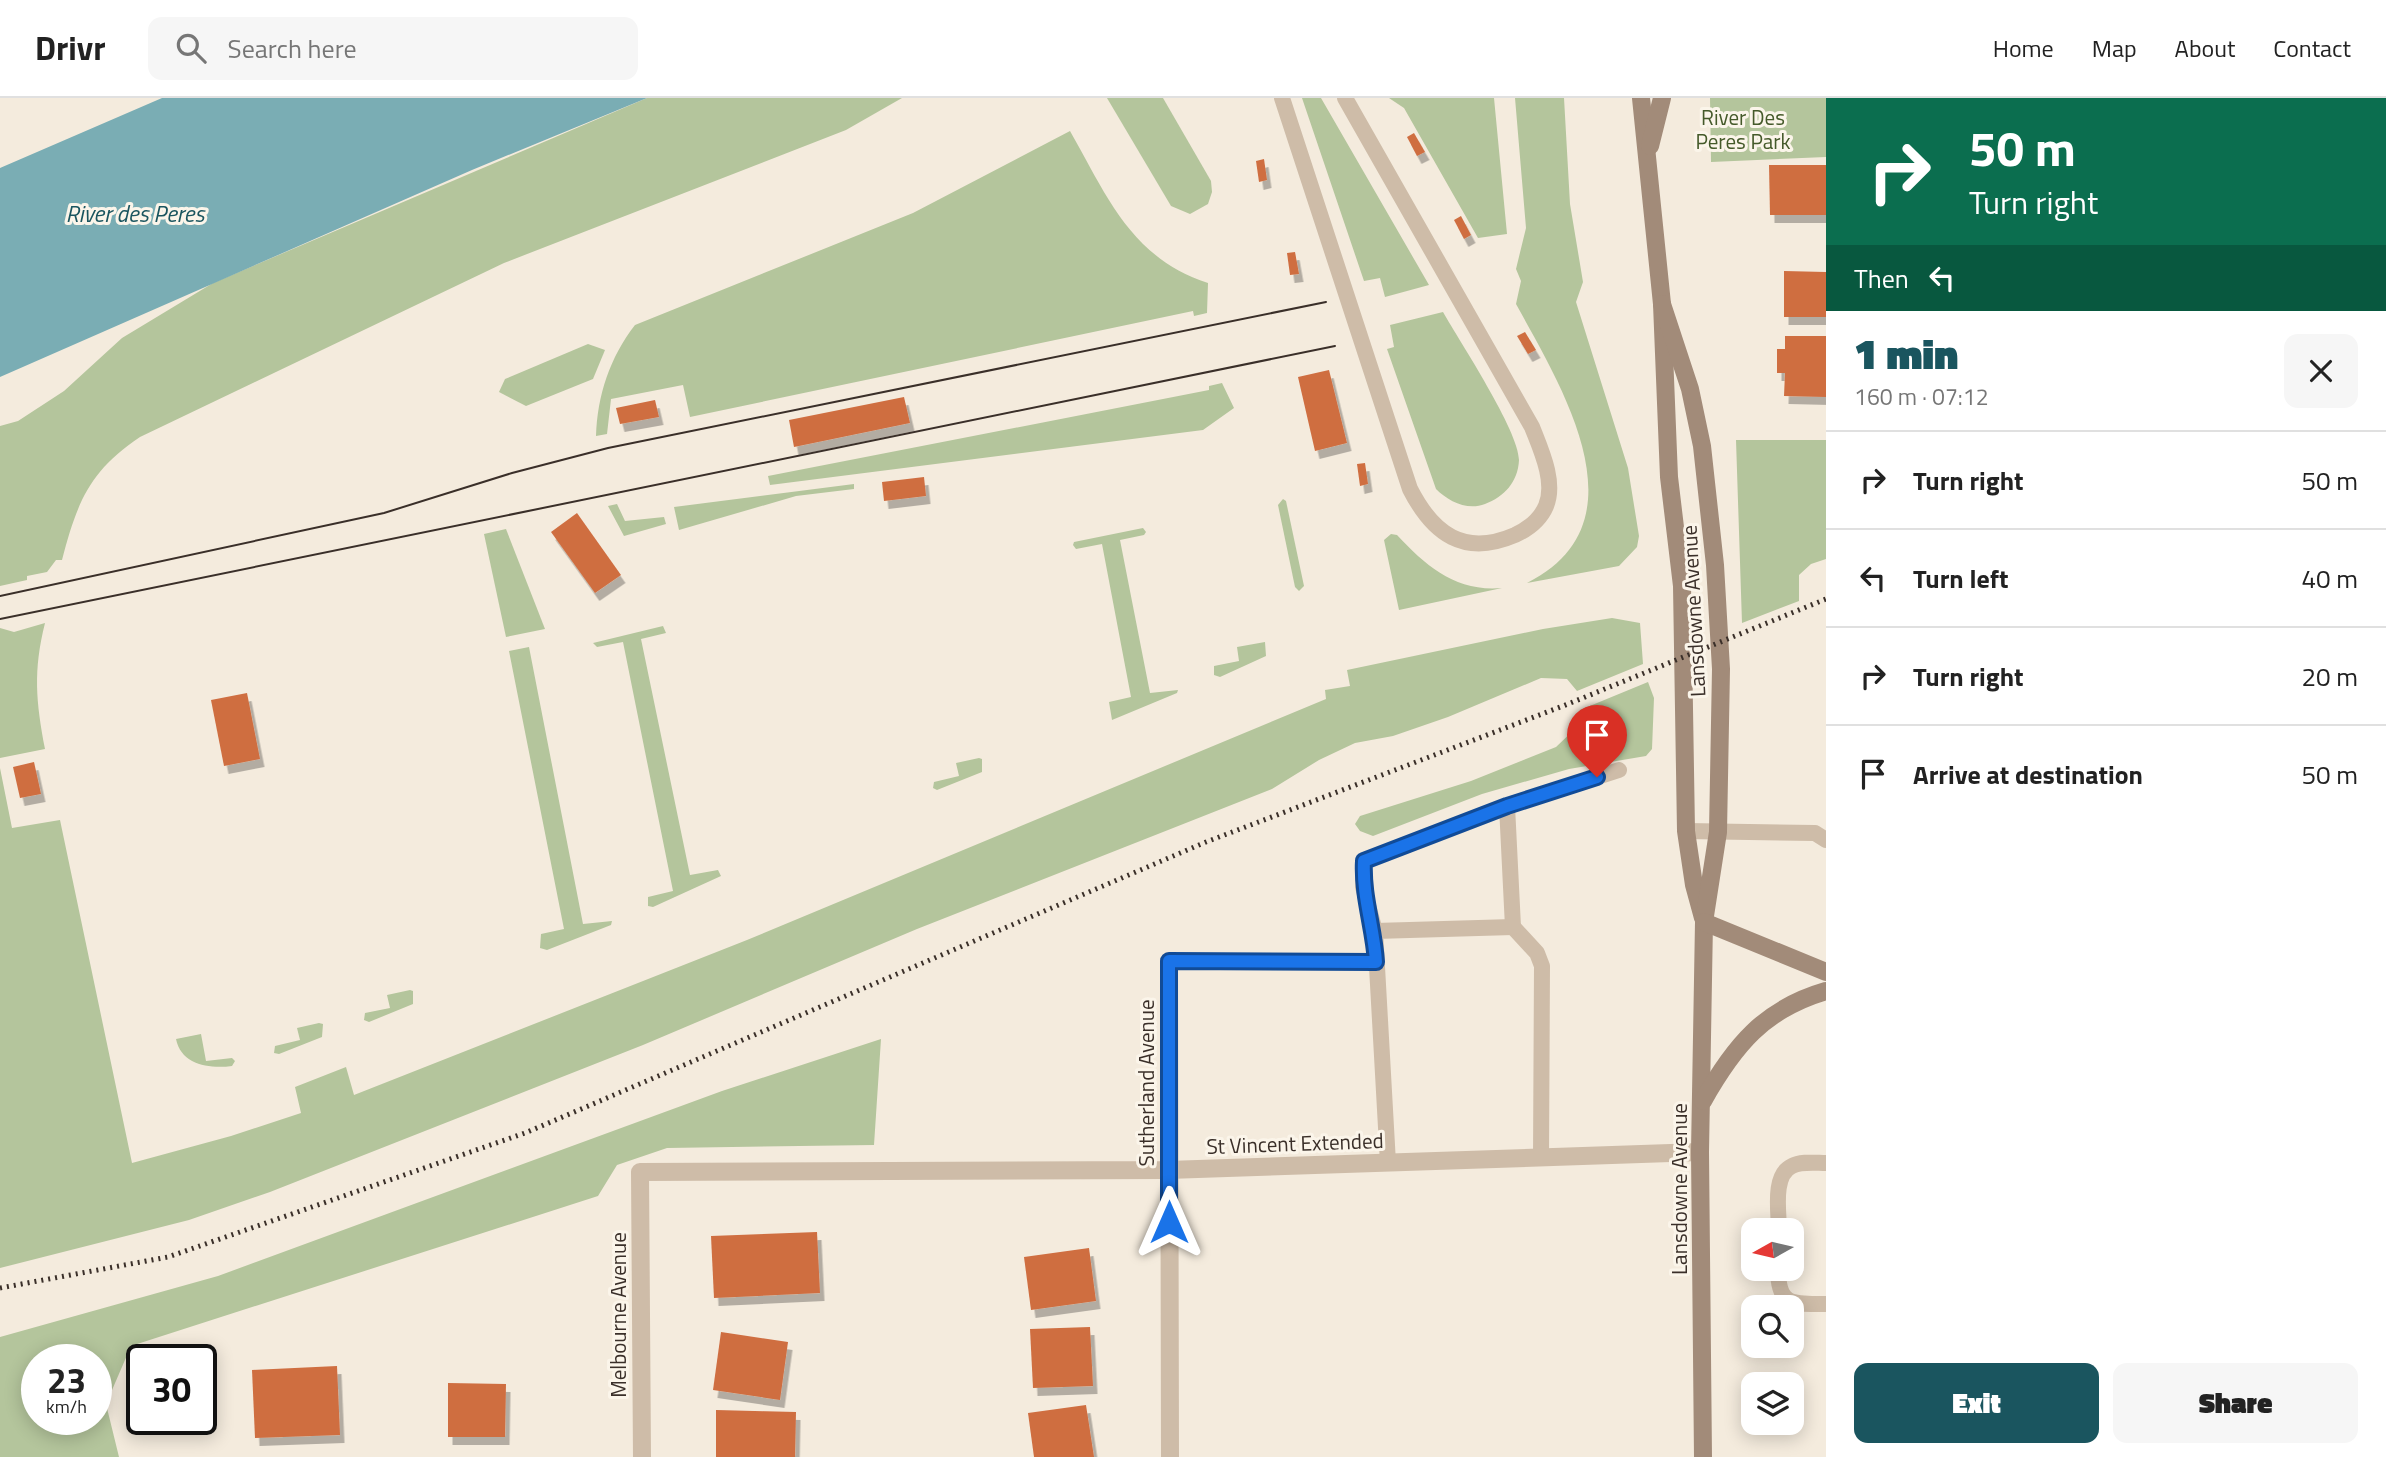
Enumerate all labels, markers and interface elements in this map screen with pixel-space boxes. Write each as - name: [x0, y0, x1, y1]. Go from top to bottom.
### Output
- search box: [148, 17, 638, 80]
- text: Drivr: [35, 23, 106, 73]
- icon: search: [172, 29, 210, 67]
- text: Search here: [228, 29, 357, 68]
- text: Home: [1993, 30, 2054, 66]
- text: Map: [2092, 30, 2137, 66]
- text: About: [2175, 30, 2235, 66]
- text: Contact: [2273, 30, 2351, 66]
- park label: River Des Peres Park: [1695, 101, 1791, 157]
- text: 50 m: [1969, 110, 2076, 185]
- icon: right: [1854, 126, 1945, 217]
- text: Turn right: [1969, 178, 2098, 226]
- water label: River des Peres: [66, 196, 206, 231]
- text: Then: [1854, 259, 1909, 298]
- icon: left: [1923, 259, 1961, 297]
- text: 1 min: [1854, 321, 1958, 385]
- button: close: [2284, 334, 2358, 408]
- text: 160 m · 07:12: [1854, 379, 1989, 414]
- icon: right: [1854, 461, 1892, 499]
- text: Turn right: [1913, 461, 2024, 500]
- text: 50 m: [2301, 461, 2358, 500]
- street label: Lansdowne Avenue: [1673, 524, 1713, 698]
- icon: left: [1854, 559, 1892, 597]
- text: Turn left: [1913, 559, 2008, 598]
- text: 40 m: [2301, 559, 2358, 598]
- icon: right: [1854, 657, 1892, 695]
- text: Turn right: [1913, 657, 2024, 696]
- text: 20 m: [2301, 657, 2358, 696]
- pin: [1567, 705, 1627, 777]
- icon: arrive: [1578, 716, 1616, 754]
- icon: arrive: [1854, 755, 1892, 793]
- text: Arrive at destination: [1913, 755, 2143, 794]
- text: 50 m: [2301, 755, 2358, 794]
- street label: Sutherland Avenue: [1130, 999, 1162, 1167]
- street label: Lansdowne Avenue: [1663, 1103, 1695, 1275]
- street label: St Vincent Extended: [1206, 1124, 1384, 1162]
- position arrow: [1132, 1185, 1206, 1259]
- north arrow: [1741, 1218, 1804, 1281]
- map controls: [1741, 1218, 1804, 1435]
- street label: Melbourne Avenue: [602, 1232, 634, 1398]
- button: search: [1741, 1295, 1804, 1358]
- speed limit sign: 30: [126, 1344, 217, 1435]
- text: 23: [47, 1353, 86, 1407]
- button: Exit: [1854, 1363, 2099, 1443]
- button: Share: [2113, 1363, 2358, 1443]
- button: layers: [1741, 1372, 1804, 1435]
- text: km/h: [46, 1393, 87, 1420]

